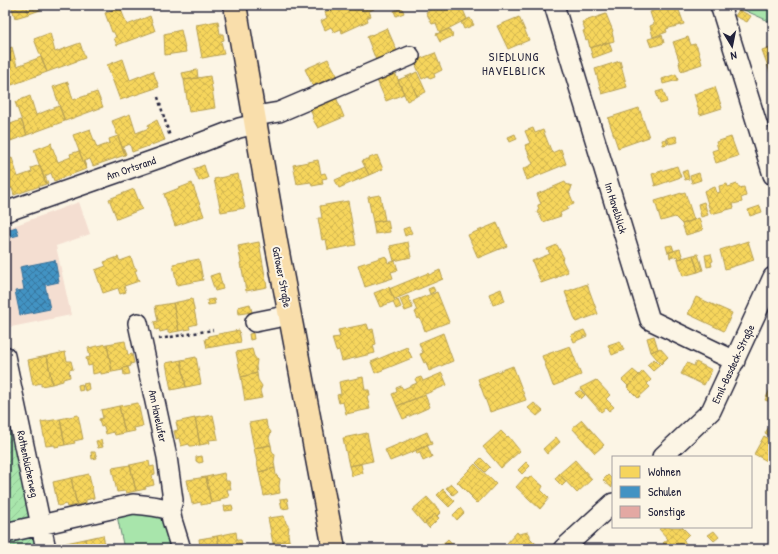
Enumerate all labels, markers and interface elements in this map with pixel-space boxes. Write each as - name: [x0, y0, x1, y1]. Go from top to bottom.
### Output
- north arrow: [712, 26, 752, 66]
- district label: SIEDLUNG HAVELBLICK: [482, 48, 546, 79]
- text: N: [729, 48, 738, 63]
- street label: Am Ortsrand: [104, 153, 158, 183]
- street label: Im Havelblick: [602, 181, 630, 236]
- street label: Gatower Straße: [269, 245, 295, 309]
- street label: Emil-Basdeck-Straße: [709, 322, 758, 406]
- street label: Am Havelufer: [146, 388, 171, 444]
- street label: Rothenbücherweg: [14, 429, 42, 499]
- legend: [612, 456, 752, 528]
- text: Wohnen: [648, 463, 681, 480]
- text: Schulen: [648, 483, 681, 500]
- text: Sonstige: [648, 503, 686, 520]

